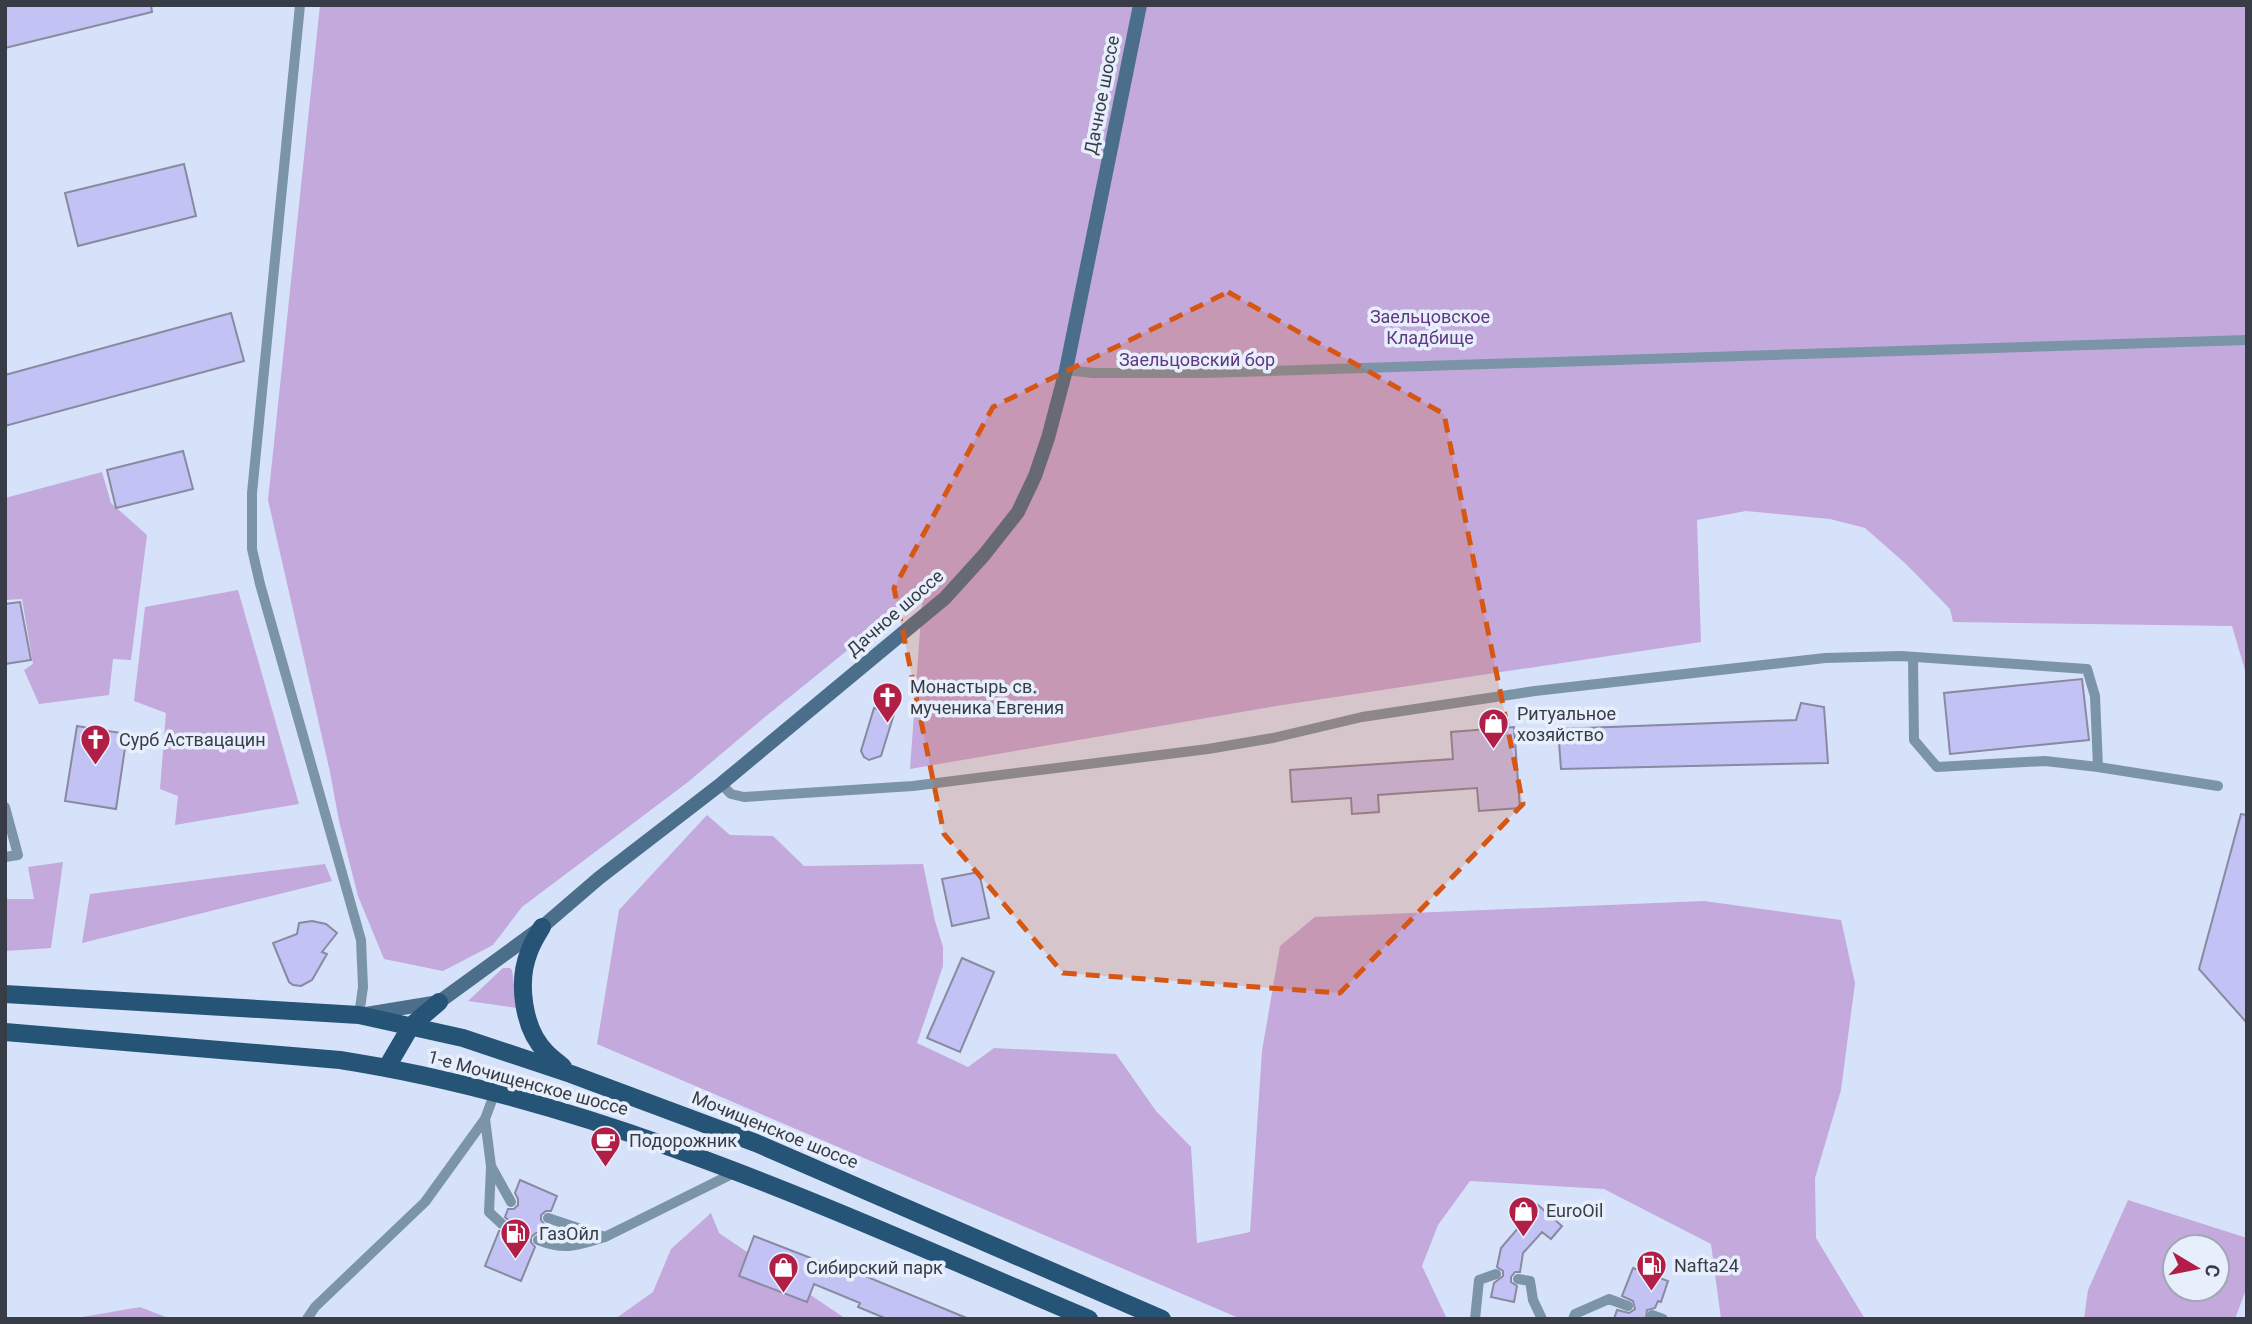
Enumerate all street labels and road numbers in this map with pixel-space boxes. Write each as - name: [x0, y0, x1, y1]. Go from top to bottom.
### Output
- street label: Дачное шоссе: [1080, 34, 1123, 156]
- street label: Дачное шоссе: [842, 565, 947, 660]
- street label: 1-е Мочищенское шоссе: [426, 1046, 631, 1119]
- street label: Мочищенское шоссе: [689, 1087, 861, 1173]

